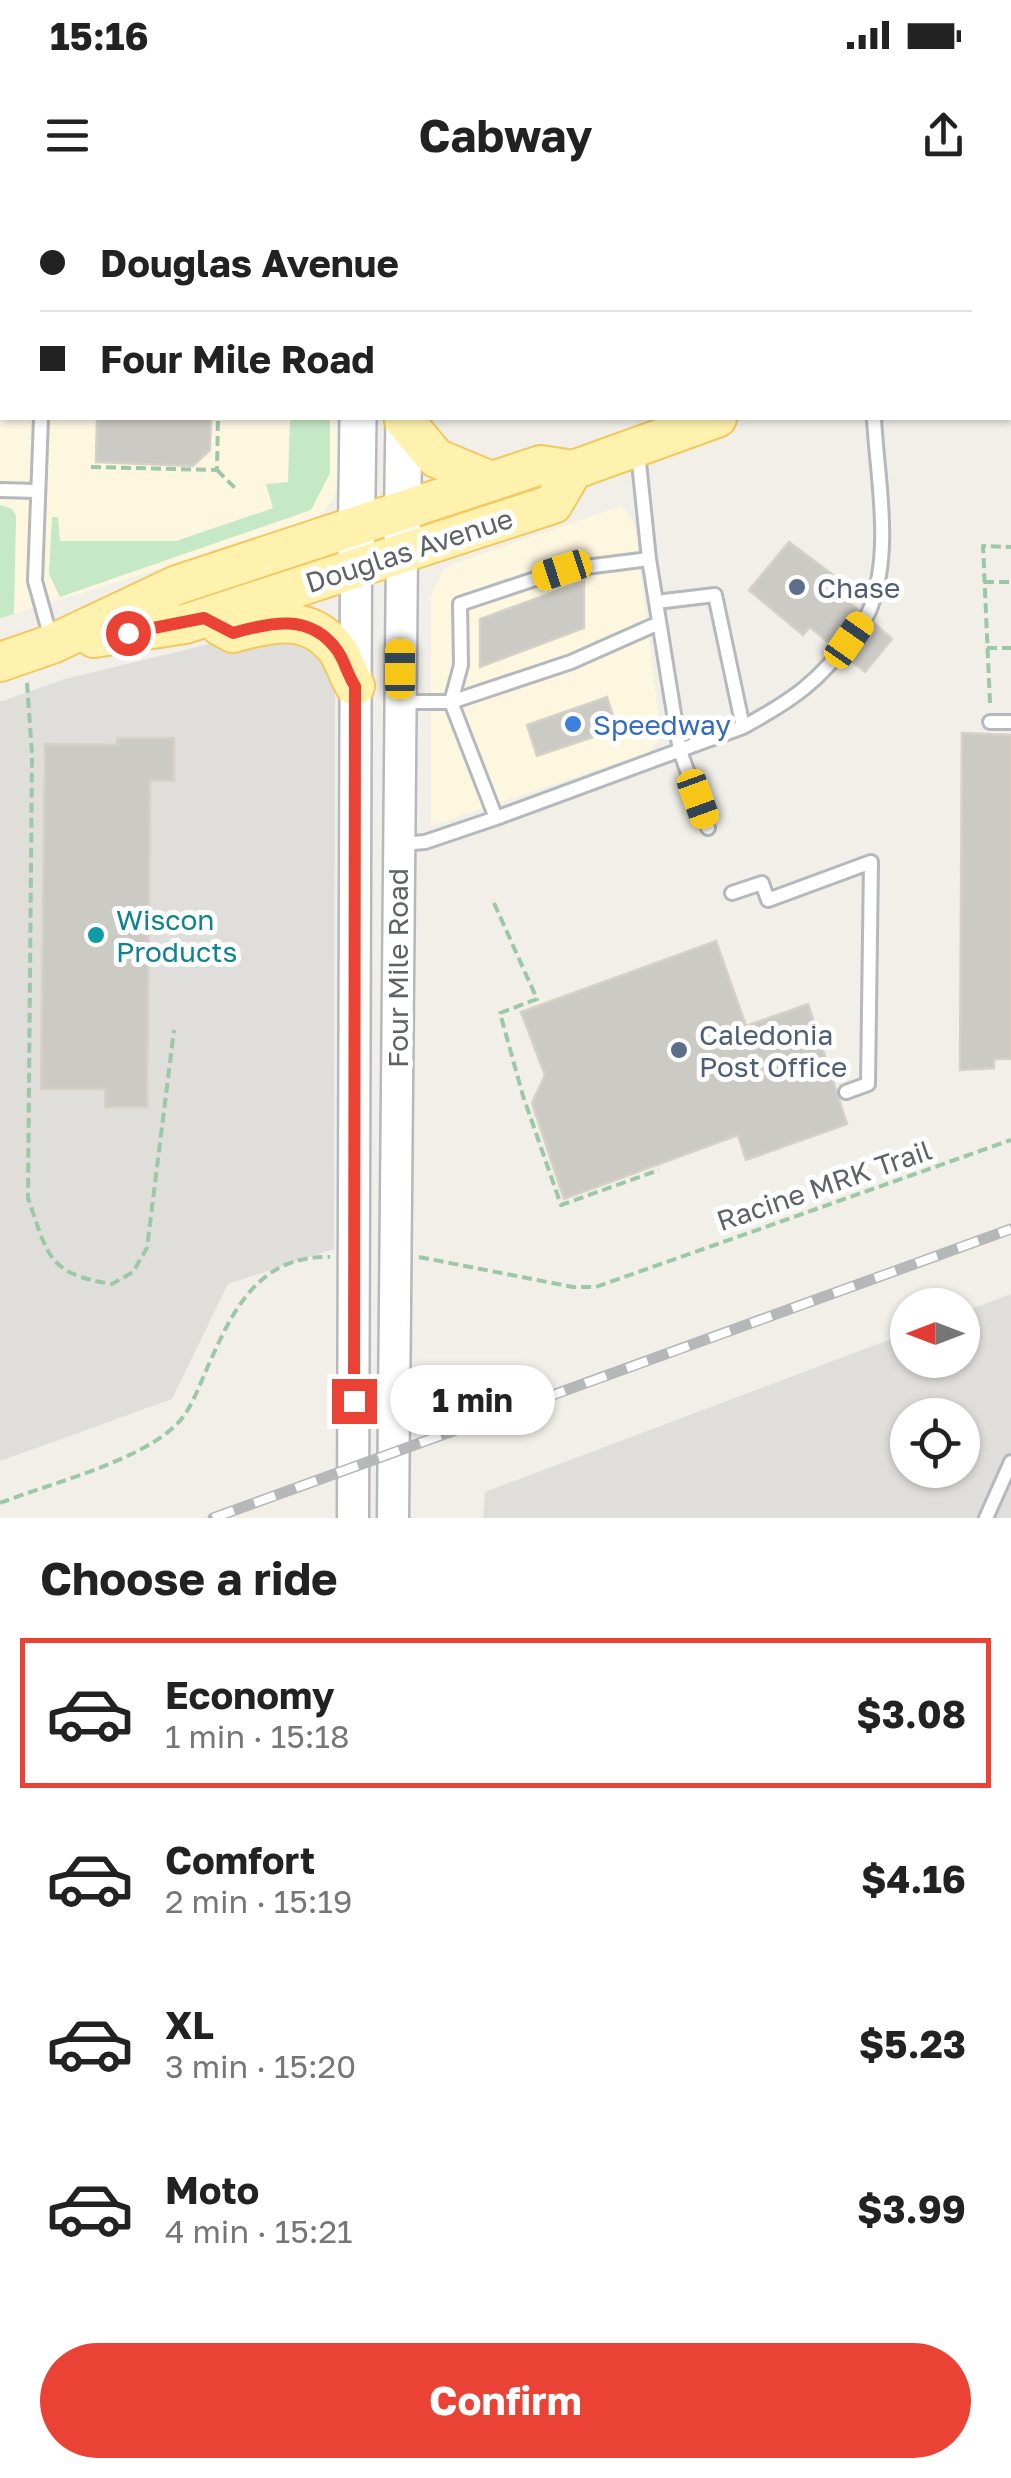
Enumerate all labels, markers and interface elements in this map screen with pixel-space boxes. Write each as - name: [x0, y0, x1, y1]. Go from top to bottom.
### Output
- text: 15:16: [50, 13, 149, 58]
- icon: menu: [40, 108, 95, 163]
- text: Cabway: [418, 108, 593, 162]
- icon: share: [916, 108, 971, 163]
- text: Douglas Avenue: [100, 240, 399, 285]
- text: Four Mile Road: [100, 336, 375, 381]
- street label: Douglas Avenue: [301, 501, 517, 599]
- car: [529, 546, 595, 594]
- place label: Chase: [817, 571, 900, 604]
- marker: Chase: [786, 576, 808, 598]
- car: [820, 607, 878, 673]
- route start: [106, 611, 151, 656]
- car: [385, 639, 415, 699]
- place label: Speedway: [593, 708, 731, 741]
- marker: Speedway: [562, 713, 584, 735]
- car: [674, 766, 722, 832]
- street label: Four Mile Road: [381, 868, 414, 1068]
- place label: Wiscon Products: [116, 903, 237, 968]
- marker: Wiscon Products: [85, 924, 107, 946]
- place label: Caledonia Post Office: [699, 1018, 847, 1083]
- marker: Caledonia Post Office: [668, 1039, 690, 1061]
- street label: Racine MRK Trail: [712, 1133, 936, 1237]
- north arrow: [890, 1288, 980, 1378]
- map controls: [890, 1288, 980, 1488]
- callout: 1 min: [389, 1366, 554, 1436]
- route end: [332, 1379, 377, 1424]
- text: 1 min: [432, 1381, 513, 1419]
- button: locate: [890, 1398, 980, 1488]
- text: Choose a ride: [40, 1551, 338, 1605]
- icon: car: [45, 1668, 135, 1758]
- text: Economy: [165, 1672, 334, 1717]
- text: $3.08: [856, 1691, 966, 1736]
- text: 1 min · 15:18: [165, 1717, 349, 1755]
- icon: car: [45, 1833, 135, 1923]
- text: Comfort: [165, 1837, 315, 1882]
- text: $4.16: [861, 1856, 966, 1901]
- text: 2 min · 15:19: [165, 1882, 352, 1920]
- icon: car: [45, 1998, 135, 2088]
- text: XL: [165, 2002, 214, 2047]
- text: $5.23: [859, 2021, 966, 2066]
- text: 3 min · 15:20: [165, 2047, 356, 2085]
- icon: car: [45, 2163, 135, 2253]
- text: Moto: [165, 2167, 259, 2212]
- text: $3.99: [857, 2186, 966, 2231]
- text: 4 min · 15:21: [165, 2212, 352, 2250]
- button: Confirm: [40, 2343, 971, 2458]

